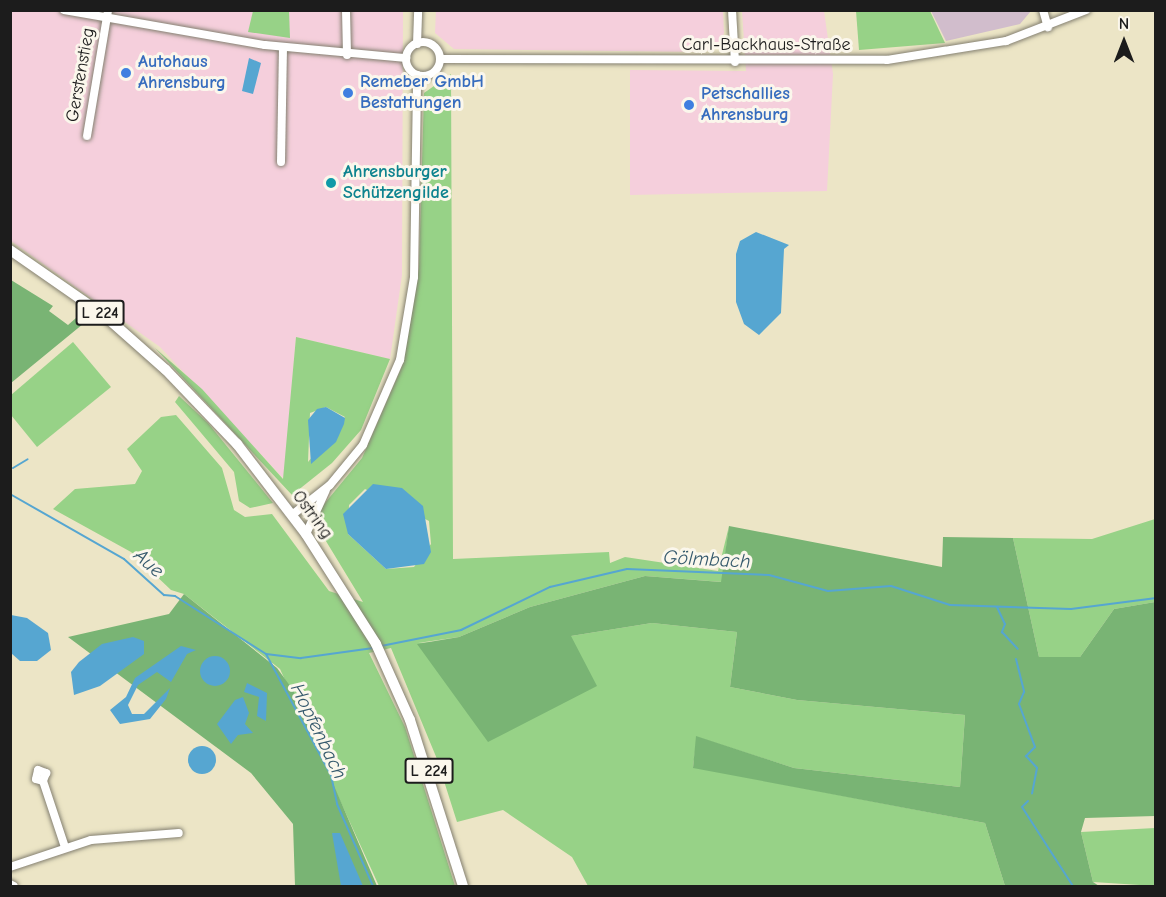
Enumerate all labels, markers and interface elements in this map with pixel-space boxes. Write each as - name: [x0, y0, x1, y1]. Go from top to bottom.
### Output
- north arrow: [1094, 12, 1154, 72]
- text: N: [1119, 15, 1129, 33]
- street label: Gerstenstieg: [62, 26, 100, 124]
- street label: Carl-Backhaus-Straße: [681, 34, 851, 56]
- place label: Autohaus Ahrensburg: [138, 52, 226, 94]
- marker: Autohaus Ahrensburg: [119, 66, 133, 80]
- place label: Remeber GmbH Bestattungen: [360, 72, 484, 115]
- place label: Petschallies Ahrensburg: [701, 84, 790, 127]
- marker: Remeber GmbH Bestattungen: [341, 86, 355, 100]
- marker: Petschallies Ahrensburg: [682, 98, 696, 112]
- place label: Ahrensburger Schützengilde: [343, 162, 449, 204]
- marker: Ahrensburger Schützengilde: [324, 176, 338, 190]
- road number: L 224: [74, 300, 126, 326]
- street label: Ostring: [287, 486, 337, 544]
- water label: Aue: [129, 543, 169, 583]
- water label: Gölmbach: [663, 545, 751, 573]
- water label: Hopfenbach: [286, 679, 352, 783]
- road number: L 224: [404, 758, 454, 784]

